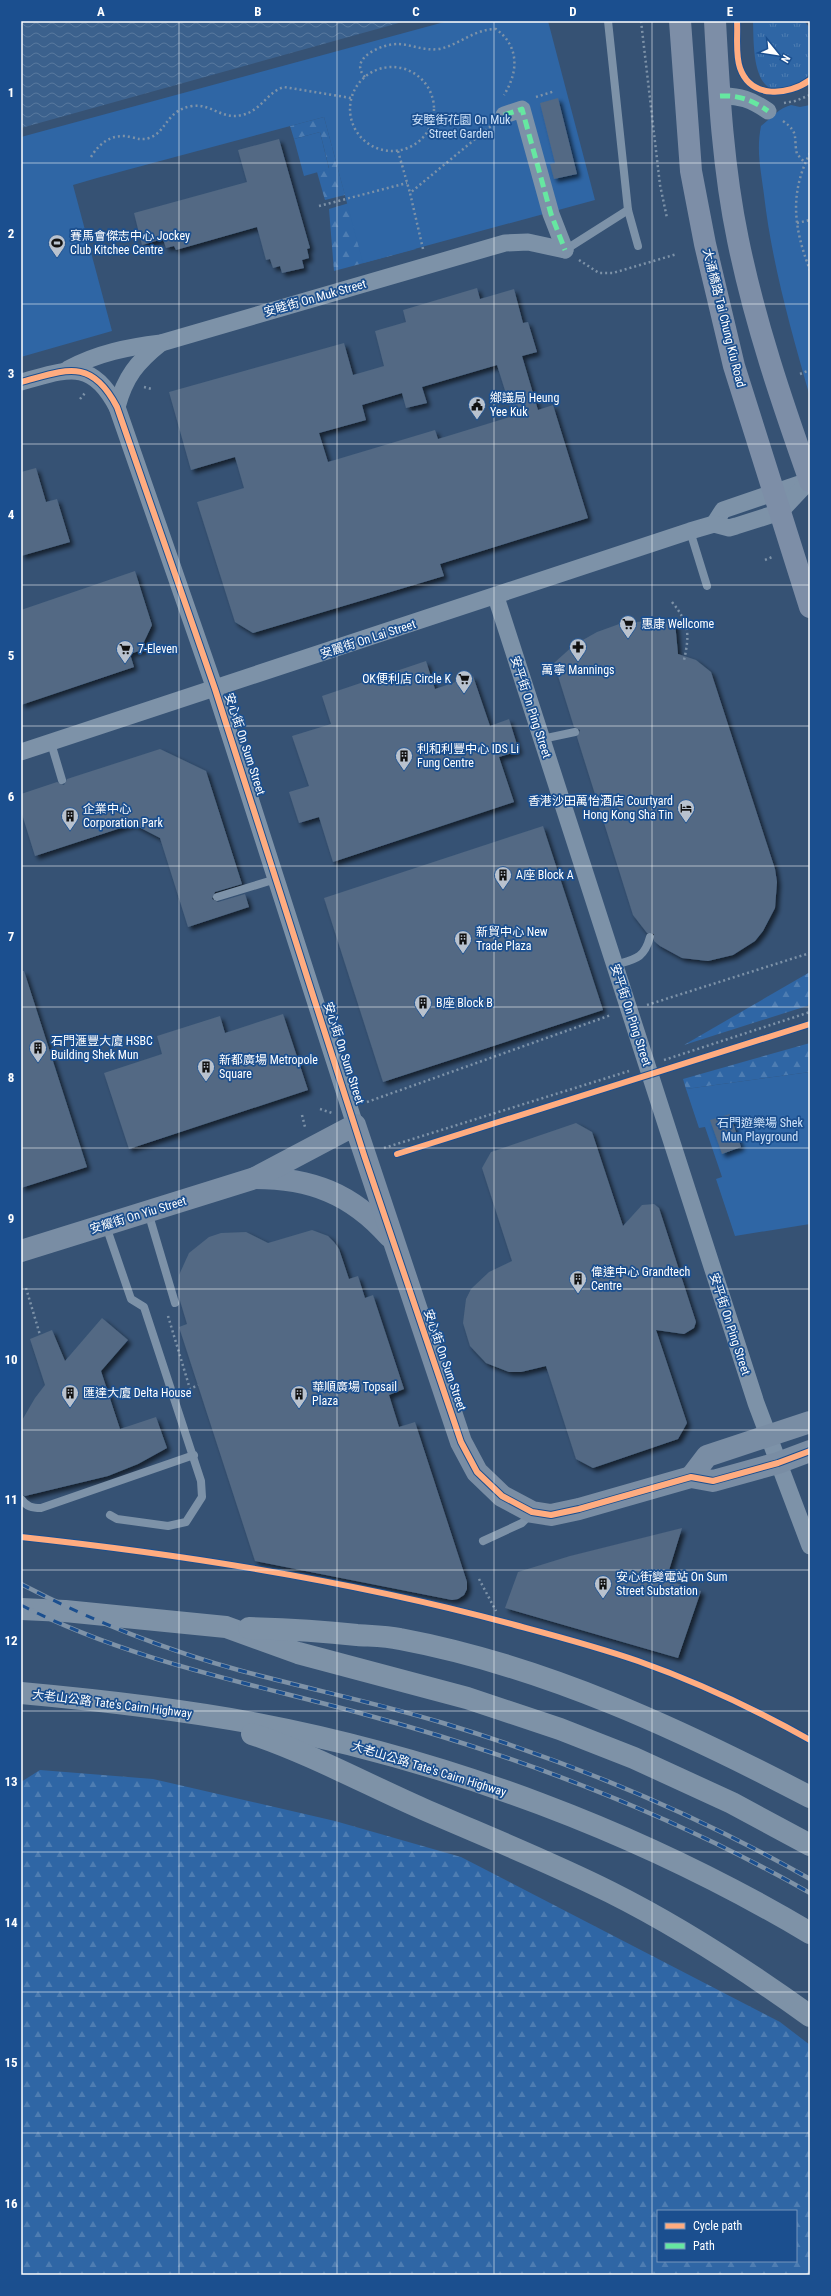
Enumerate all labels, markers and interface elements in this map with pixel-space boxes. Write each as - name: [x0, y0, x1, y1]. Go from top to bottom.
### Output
- text: A: [97, 4, 105, 19]
- text: B: [254, 4, 262, 19]
- text: C: [412, 4, 420, 19]
- text: D: [569, 4, 577, 19]
- text: E: [727, 4, 734, 19]
- north arrow: [757, 34, 797, 74]
- text: N: [778, 53, 793, 65]
- text: 1: [8, 85, 14, 100]
- park label: 安睦街花園 On Muk Street Garden: [412, 113, 511, 141]
- text: 2: [8, 226, 15, 241]
- place label: 賽馬會傑志中心 Jockey Club Kitchee Centre: [70, 229, 190, 257]
- sports icon: 賽馬會傑志中心 Jockey Club Kitchee Centre: [47, 233, 67, 258]
- street label: 大涌橋路 Tai Chung Kiu Road: [700, 247, 748, 389]
- street label: 安睦街 On Muk Street: [262, 277, 368, 319]
- text: 3: [8, 366, 14, 381]
- place label: 鄉議局 Heung Yee Kuk: [490, 391, 559, 419]
- public building icon: 鄉議局 Heung Yee Kuk: [467, 395, 487, 420]
- text: 4: [8, 507, 15, 522]
- supermarket icon: 惠康 Wellcome: [618, 614, 638, 639]
- street label: 安麗街 On Lai Street: [318, 617, 418, 661]
- place label: 惠康 Wellcome: [641, 617, 714, 631]
- pharmacy icon: 萬寧 Mannings: [568, 637, 588, 662]
- supermarket icon: 7-Eleven: [115, 639, 135, 664]
- place label: 7-Eleven: [138, 642, 178, 656]
- text: 5: [8, 648, 15, 663]
- street label: 安平街 On Ping Street: [508, 654, 554, 760]
- place label: 萬寧 Mannings: [541, 663, 615, 677]
- supermarket icon: OK便利店 Circle K: [454, 669, 474, 694]
- place label: OK便利店 Circle K: [362, 672, 451, 686]
- street label: 安心街 On Sum Street: [222, 691, 268, 797]
- place label: 利和利豐中心 IDS Li Fung Centre: [417, 742, 519, 770]
- building icon: 利和利豐中心 IDS Li Fung Centre: [394, 746, 414, 771]
- text: 6: [8, 789, 15, 804]
- place label: 香港沙田萬怡酒店 Courtyard Hong Kong Sha Tin: [528, 794, 673, 822]
- hotel icon: 香港沙田萬怡酒店 Courtyard Hong Kong Sha Tin: [676, 798, 696, 823]
- place label: 企業中心 Corporation Park: [83, 802, 163, 830]
- building icon: 企業中心 Corporation Park: [60, 806, 80, 831]
- building icon: A座 Block A: [493, 865, 513, 890]
- place label: A座 Block A: [516, 868, 574, 882]
- place label: 新貿中心 New Trade Plaza: [476, 925, 548, 953]
- text: 7: [8, 929, 15, 944]
- building icon: 新貿中心 New Trade Plaza: [453, 929, 473, 954]
- street label: 安平街 On Ping Street: [608, 962, 654, 1068]
- building icon: B座 Block B: [413, 993, 433, 1018]
- place label: B座 Block B: [436, 996, 493, 1010]
- street label: 安心街 On Sum Street: [321, 1000, 367, 1106]
- place label: 石門滙豐大廈 HSBC Building Shek Mun: [51, 1034, 153, 1062]
- building icon: 石門滙豐大廈 HSBC Building Shek Mun: [28, 1038, 48, 1063]
- place label: 新都廣場 Metropole Square: [219, 1053, 318, 1081]
- building icon: 新都廣場 Metropole Square: [196, 1057, 216, 1082]
- text: 8: [8, 1070, 14, 1085]
- park label: 石門遊樂場 Shek Mun Playground: [717, 1116, 803, 1144]
- street label: 安耀街 On Yiu Street: [88, 1194, 188, 1236]
- text: 9: [8, 1211, 14, 1226]
- place label: 偉達中心 Grandtech Centre: [591, 1265, 690, 1293]
- building icon: 偉達中心 Grandtech Centre: [568, 1269, 588, 1294]
- street label: 安平街 On Ping Street: [707, 1271, 753, 1377]
- street label: 安心街 On Sum Street: [421, 1307, 469, 1413]
- text: 10: [4, 1352, 18, 1367]
- place label: 華順廣場 Topsail Plaza: [312, 1380, 397, 1408]
- building icon: 匯達大廈 Delta House: [60, 1383, 80, 1408]
- building icon: 華順廣場 Topsail Plaza: [289, 1384, 309, 1409]
- place label: 匯達大廈 Delta House: [83, 1386, 192, 1400]
- text: 11: [4, 1492, 18, 1507]
- place label: 安心街變電站 On Sum Street Substation: [616, 1570, 728, 1598]
- building icon: 安心街變電站 On Sum Street Substation: [593, 1574, 613, 1599]
- text: 12: [4, 1633, 18, 1648]
- street label: 大老山公路 Tate's Cairn Highway: [31, 1687, 193, 1721]
- street label: 大老山公路 Tate's Cairn Highway: [350, 1739, 508, 1799]
- text: 13: [4, 1774, 18, 1789]
- text: 14: [4, 1915, 18, 1930]
- text: 15: [4, 2055, 18, 2070]
- text: 16: [4, 2196, 18, 2211]
- legend: [657, 2210, 797, 2262]
- text: Cycle path: [693, 2219, 743, 2233]
- text: Path: [693, 2239, 715, 2253]

